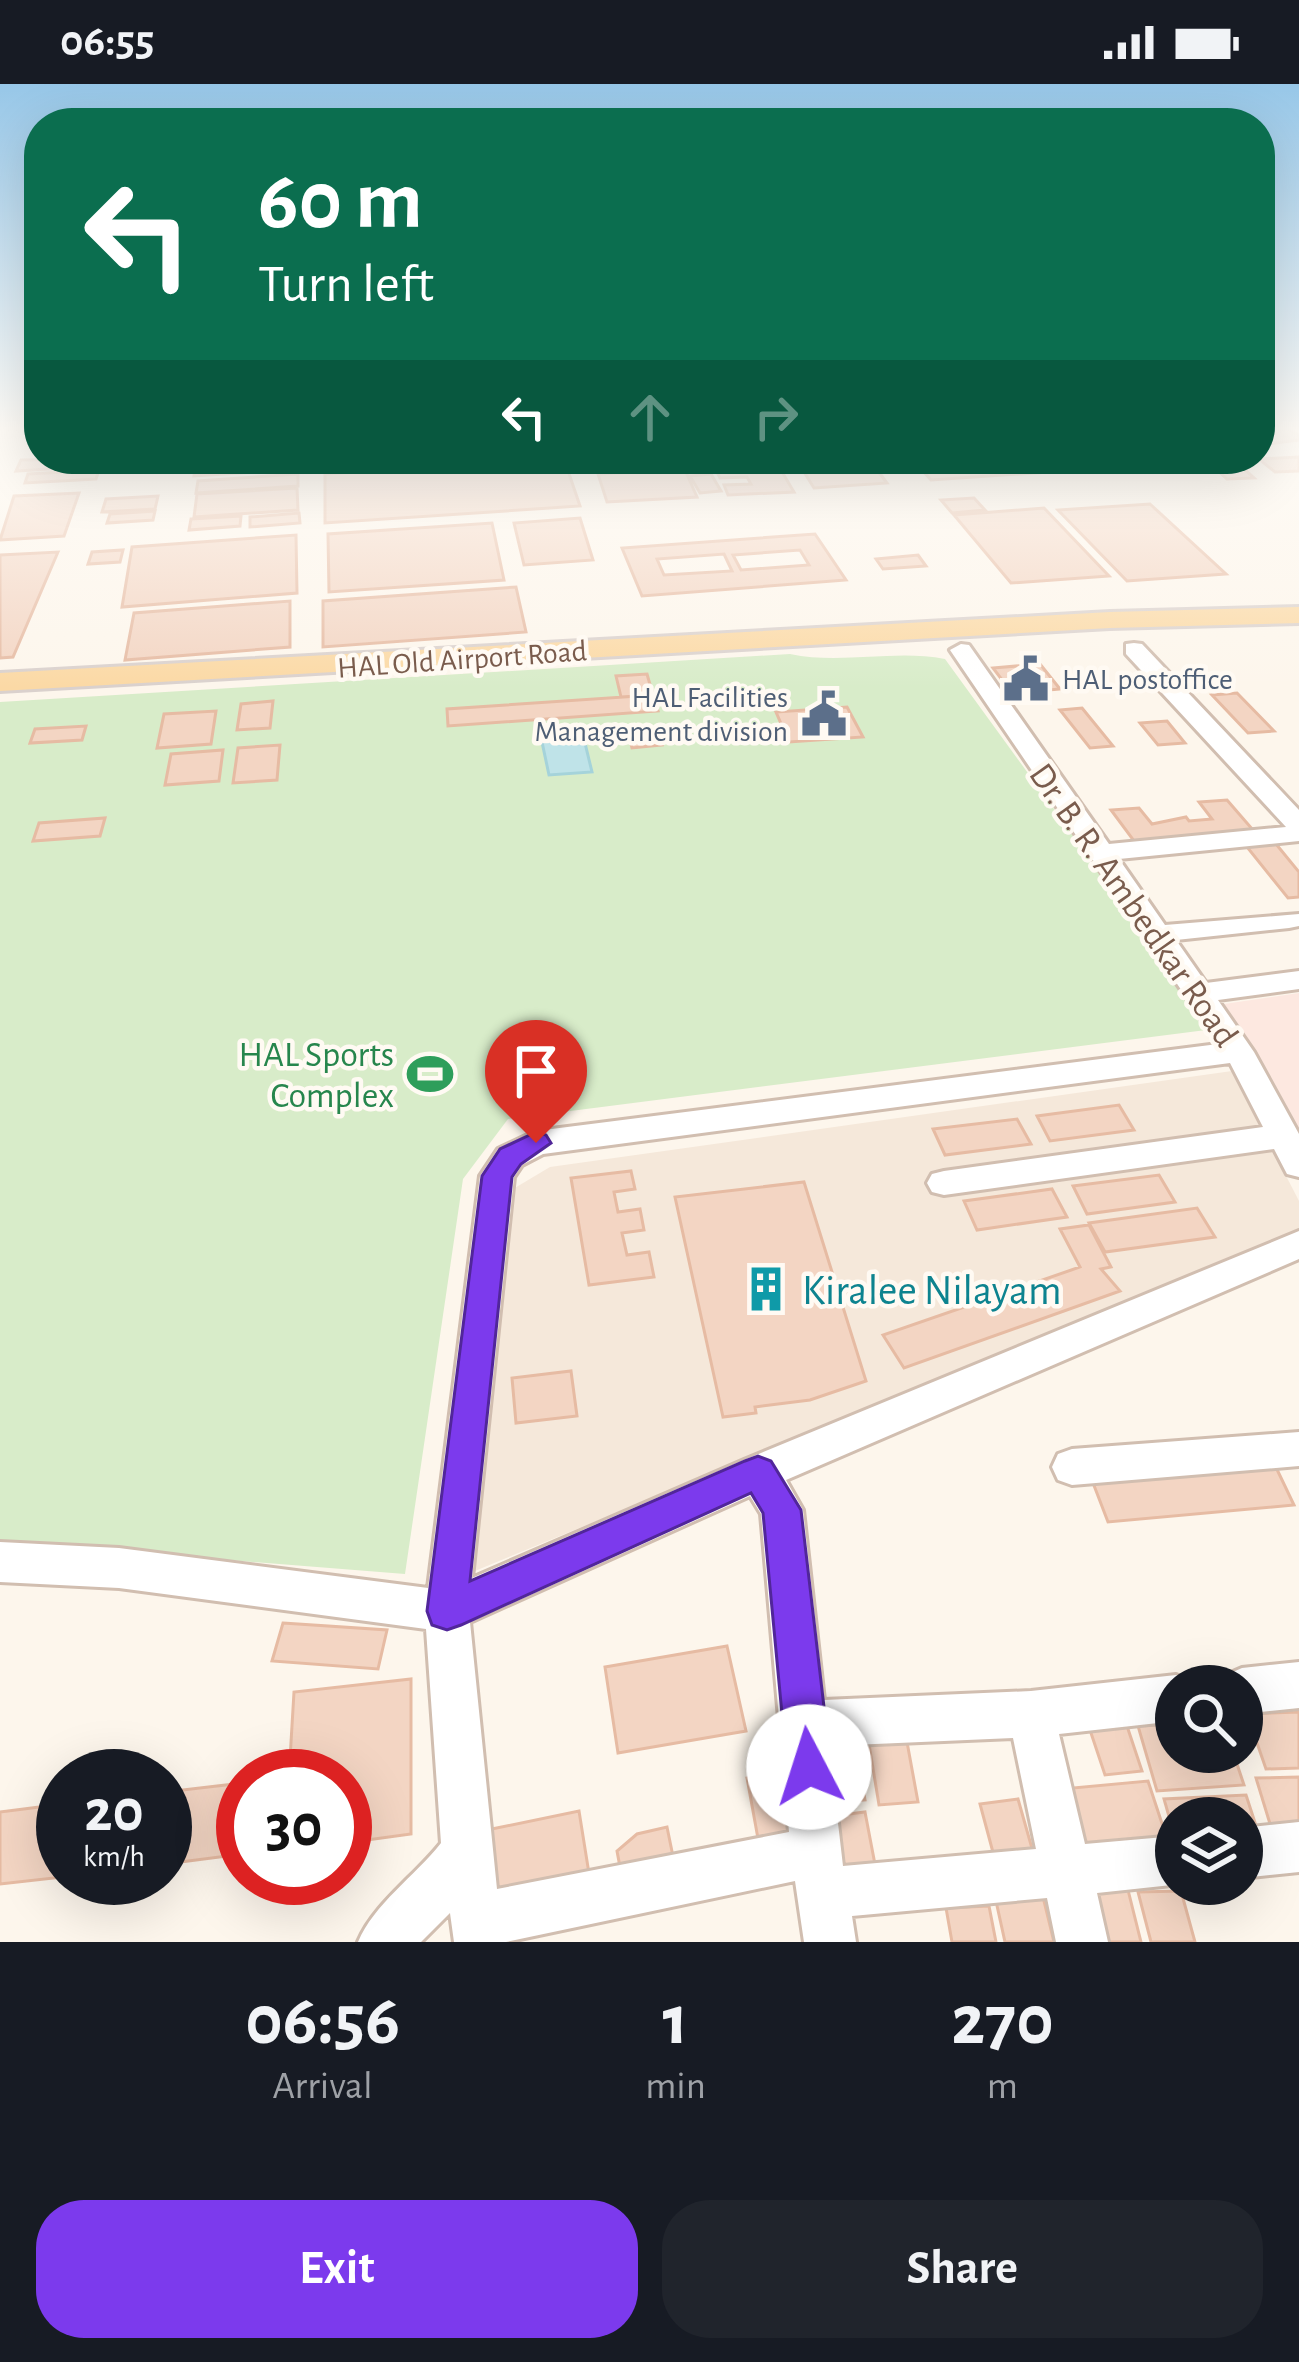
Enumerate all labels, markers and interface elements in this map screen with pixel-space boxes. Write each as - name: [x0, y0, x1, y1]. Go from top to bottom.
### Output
- text: 06:55: [60, 19, 154, 64]
- icon: left: [60, 156, 216, 312]
- text: 60 m: [258, 160, 423, 244]
- text: Turn left: [258, 258, 434, 312]
- icon: left: [491, 384, 557, 450]
- icon: ahead: [617, 384, 683, 450]
- icon: right: [743, 384, 809, 450]
- street label: HAL Old Airport Road: [336, 636, 588, 684]
- public building icon: HAL postoffice: [1001, 654, 1051, 704]
- place label: HAL postoffice: [1062, 665, 1233, 695]
- place label: HAL Facilities Management division: [534, 683, 788, 747]
- public building icon: HAL Facilities Management division: [799, 689, 849, 739]
- street label: Dr. B. R. Ambedkar Road: [1022, 757, 1245, 1053]
- pin: [485, 1020, 587, 1143]
- place label: HAL Sports Complex: [239, 1037, 394, 1114]
- icon: arrive: [503, 1038, 569, 1104]
- sports icon: HAL Sports Complex: [405, 1049, 455, 1099]
- building icon: Kiralee Nilayam: [741, 1264, 791, 1314]
- place label: Kiralee Nilayam: [802, 1270, 1062, 1312]
- map controls: [1155, 1665, 1263, 1905]
- button: search: [1155, 1665, 1263, 1773]
- position arrow: [746, 1704, 872, 1830]
- speed limit sign: 30: [216, 1749, 372, 1905]
- text: 20: [84, 1782, 144, 1842]
- button: layers: [1155, 1797, 1263, 1905]
- text: km/h: [83, 1842, 145, 1872]
- text: 06:56: [245, 1985, 400, 2057]
- text: 1: [663, 1985, 689, 2057]
- text: 270: [951, 1985, 1054, 2057]
- text: Arrival: [272, 2067, 373, 2106]
- text: min: [645, 2067, 706, 2106]
- text: m: [987, 2067, 1018, 2106]
- button: Exit: [36, 2200, 638, 2338]
- button: Share: [662, 2200, 1263, 2338]

